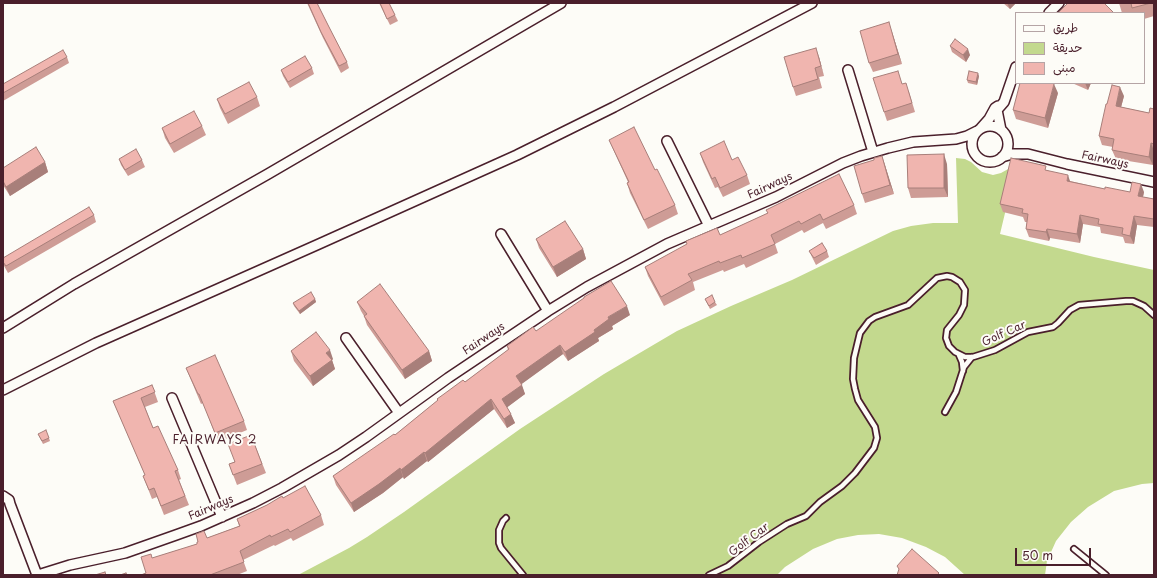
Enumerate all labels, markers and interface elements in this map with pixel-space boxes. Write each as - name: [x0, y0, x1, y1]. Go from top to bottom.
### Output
- legend: [1015, 12, 1145, 84]
- text: طريق: [1053, 18, 1078, 36]
- text: حديقة: [1053, 38, 1082, 56]
- text: مبنى: [1053, 58, 1076, 76]
- street label: Fairways: [1080, 149, 1130, 171]
- street label: Fairways: [746, 170, 794, 202]
- street label: Golf Car: [980, 318, 1028, 350]
- street label: Fairways: [460, 320, 508, 358]
- district label: FAIRWAYS 2: [172, 434, 258, 448]
- street label: Fairways: [186, 493, 236, 523]
- street label: Golf Car: [726, 521, 772, 559]
- scale bar: [1017, 540, 1093, 566]
- text: 50 m: [1022, 546, 1053, 564]

